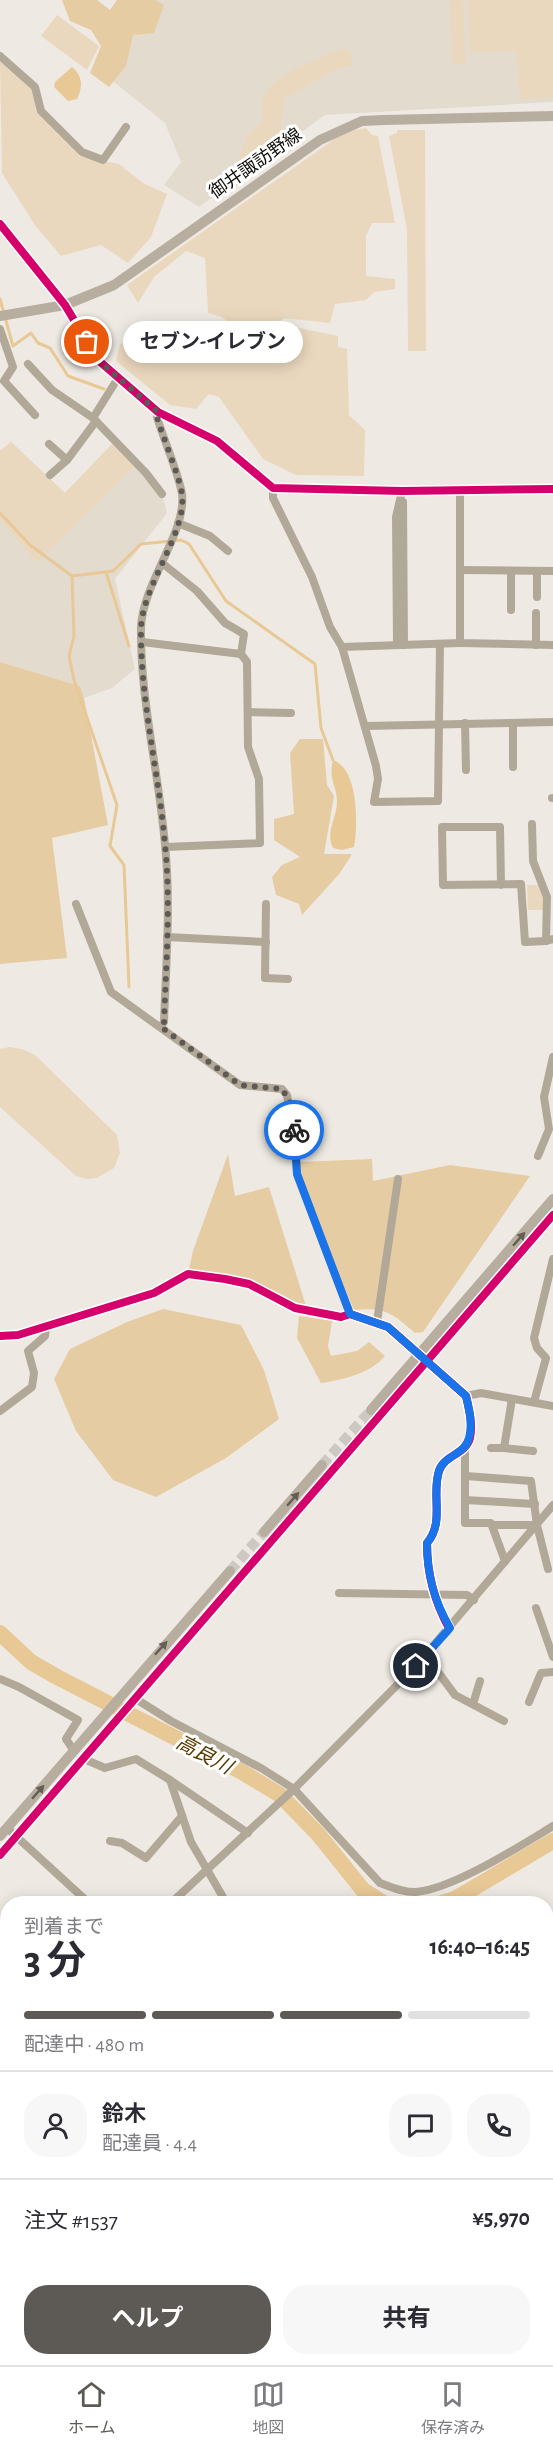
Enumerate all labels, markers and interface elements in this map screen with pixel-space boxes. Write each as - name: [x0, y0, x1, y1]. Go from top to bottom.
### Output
- street label: 御井諏訪野線: [205, 124, 305, 202]
- pin: [61, 316, 112, 367]
- callout: セブン-イレブン: [123, 321, 303, 363]
- icon: bag: [70, 325, 103, 358]
- text: セブン-イレブン: [140, 332, 286, 352]
- courier: [264, 1100, 324, 1160]
- icon: bike: [278, 1114, 311, 1147]
- one-way arrow: [512, 1232, 525, 1247]
- one-way arrow: [286, 1492, 299, 1507]
- pin: [390, 1640, 441, 1691]
- one-way arrow: [154, 1641, 168, 1656]
- icon: home: [399, 1649, 432, 1682]
- water label: 高良川: [173, 1731, 237, 1779]
- one-way arrow: [32, 1784, 45, 1800]
- text: 到着まで: [24, 1917, 104, 1937]
- text: 16:40–16:45: [430, 1936, 530, 1958]
- text: 3 分: [24, 1942, 86, 1981]
- text: 配達中 · 480 m: [24, 2035, 144, 2055]
- button: person: [24, 2094, 87, 2157]
- button: chat: [389, 2094, 452, 2157]
- button: phone: [467, 2094, 530, 2157]
- text: 鈴木: [102, 2103, 146, 2125]
- text: 配達員 · 4.4: [102, 2134, 197, 2154]
- text: ¥5,970: [472, 2207, 530, 2229]
- text: 注文 #1537: [24, 2210, 118, 2232]
- button: ヘルプ: [24, 2285, 271, 2354]
- button: 共有: [283, 2285, 530, 2354]
- tab: ホーム: [68, 2378, 116, 2438]
- tab: 地図: [252, 2378, 285, 2438]
- tab: 保存済み: [421, 2378, 485, 2438]

